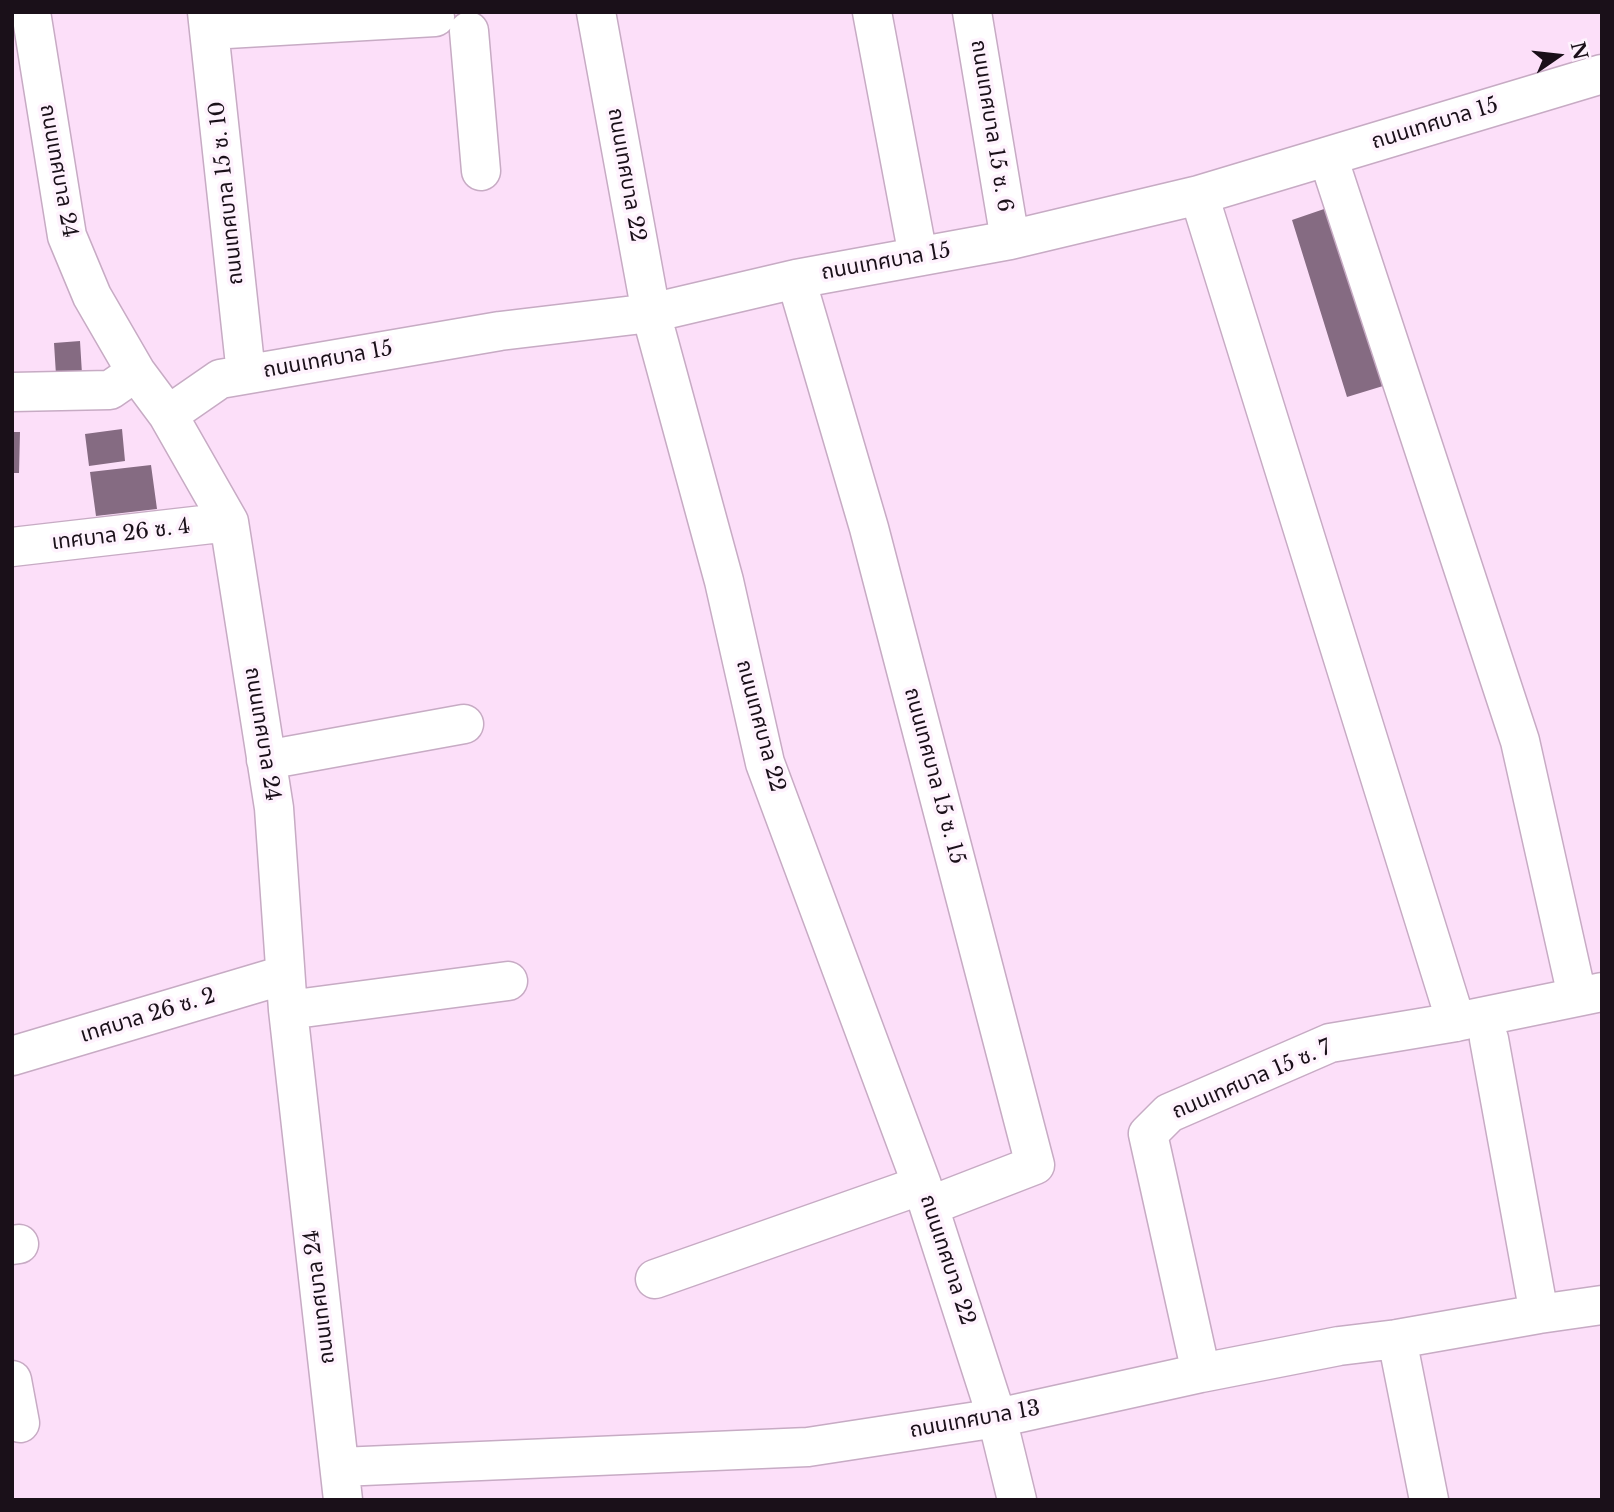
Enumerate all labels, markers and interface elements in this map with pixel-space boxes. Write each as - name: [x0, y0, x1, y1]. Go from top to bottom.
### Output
- north arrow: [1523, 21, 1593, 91]
- street label: ถนนเทศบาล 15 ซ. 6: [965, 38, 1017, 214]
- text: N: [1566, 39, 1592, 62]
- street label: ถนนเทศบาล 15: [1369, 93, 1501, 155]
- street label: ถนนเทศบาล 15 ซ. 10: [205, 100, 249, 286]
- street label: ถนนเทศบาล 24: [34, 102, 82, 240]
- street label: ถนนเทศบาล 22: [602, 106, 650, 244]
- street label: ถนนเทศบาล 15: [819, 238, 953, 286]
- street label: ถนนเทศบาล 15: [261, 336, 395, 384]
- street label: เทศบาล 26 ซ. 4: [50, 514, 192, 556]
- street label: ถนนเทศบาล 22: [730, 657, 790, 795]
- street label: ถนนเทศบาล 24: [239, 665, 285, 803]
- street label: ถนนเทศบาล 15 ซ. 15: [898, 685, 970, 867]
- street label: เทศบาล 26 ซ. 2: [77, 983, 219, 1049]
- street label: ถนนเทศบาล 15 ซ. 7: [1168, 1035, 1336, 1125]
- street label: ถนนเทศบาล 22: [914, 1192, 980, 1328]
- street label: ถนนเทศบาล 24: [299, 1228, 341, 1366]
- street label: ถนนเทศบาล 13: [908, 1396, 1042, 1444]

